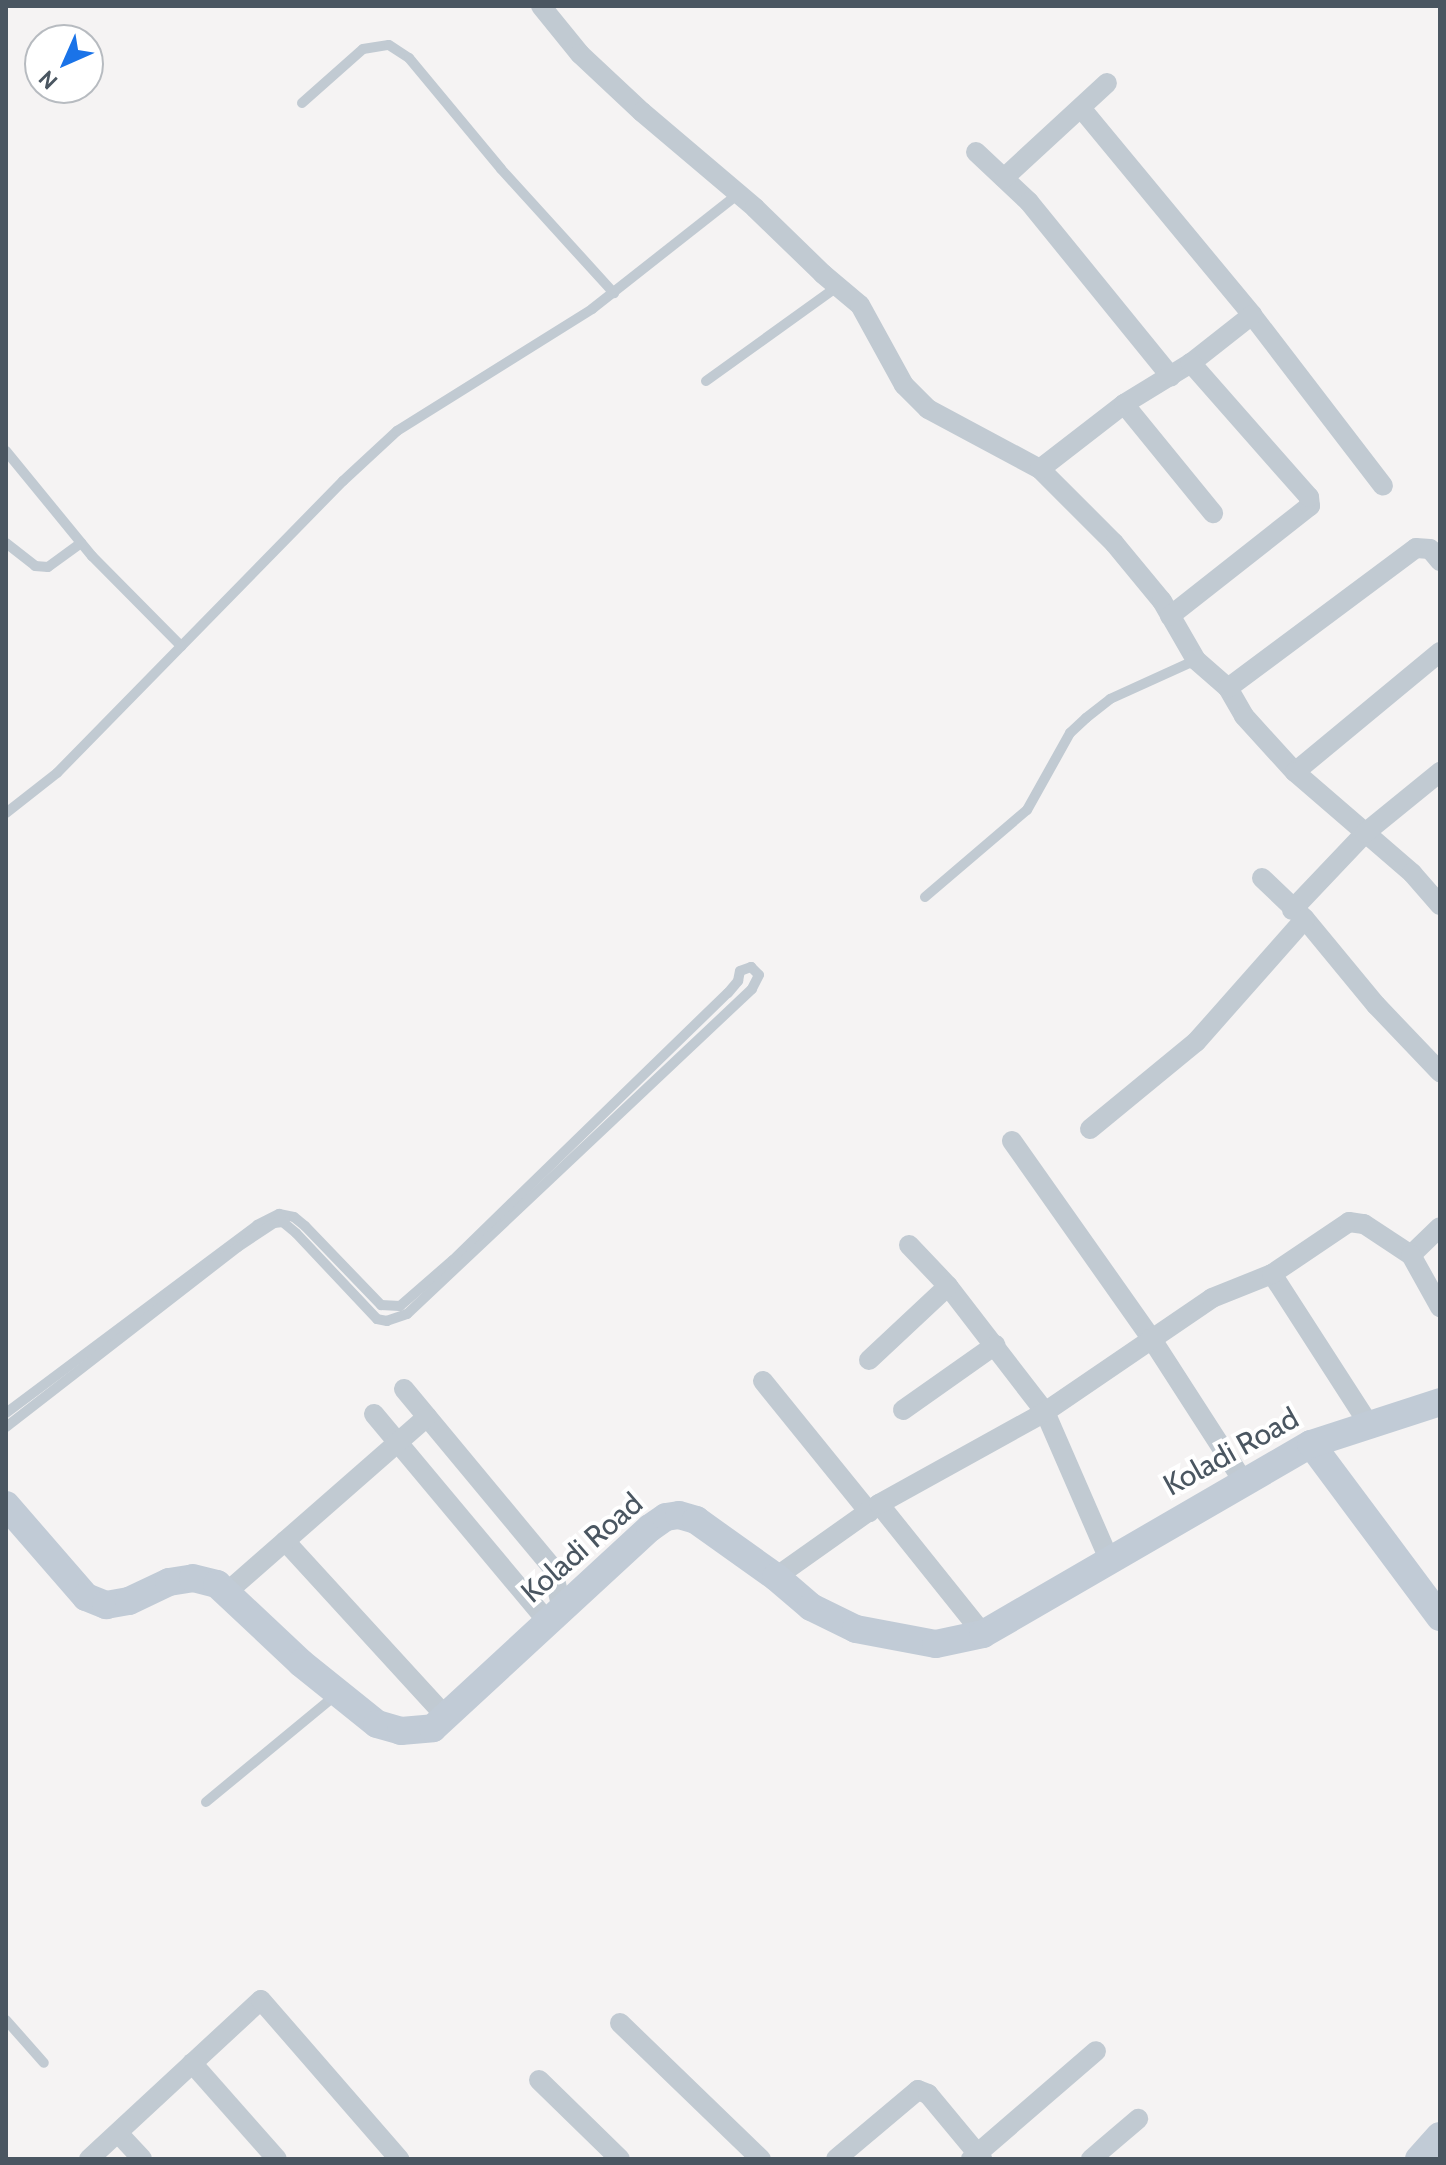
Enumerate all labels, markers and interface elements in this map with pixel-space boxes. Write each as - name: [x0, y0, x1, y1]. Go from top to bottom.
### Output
- north arrow: [24, 24, 104, 104]
- text: N: [33, 65, 63, 95]
- street label: Koladi Road: [1157, 1400, 1305, 1504]
- street label: Koladi Road: [514, 1486, 650, 1610]

